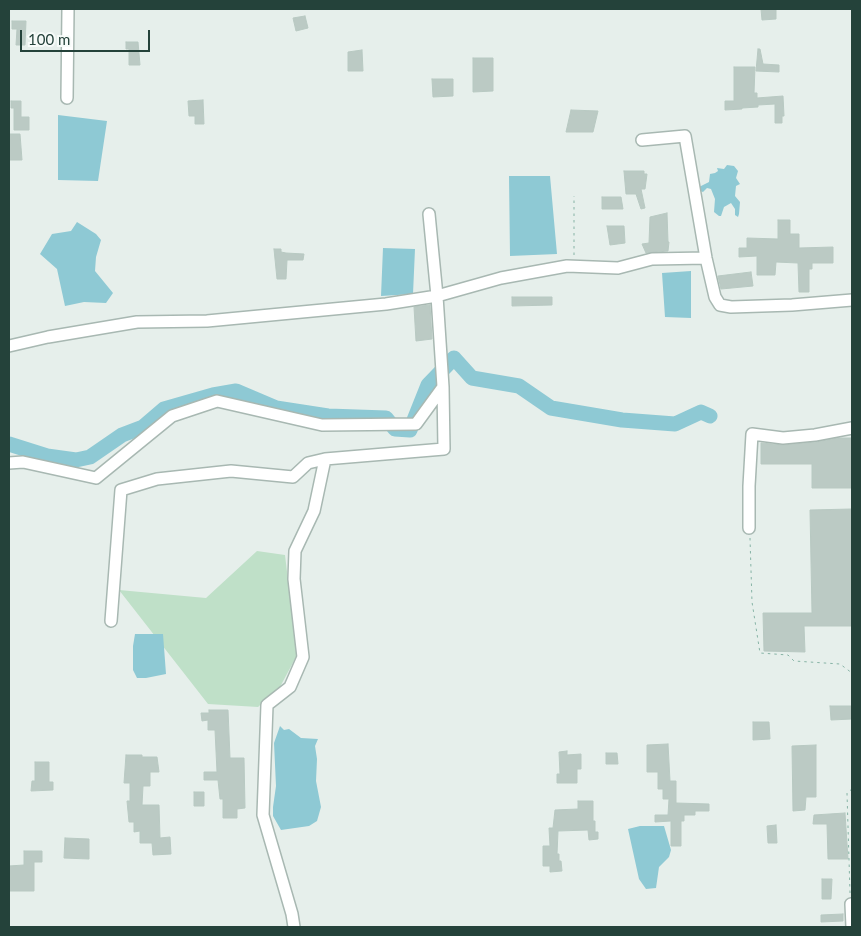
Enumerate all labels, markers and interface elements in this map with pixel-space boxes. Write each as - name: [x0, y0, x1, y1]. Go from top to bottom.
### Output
- scale bar: [22, 20, 152, 52]
- text: 100 m: [28, 30, 70, 48]

